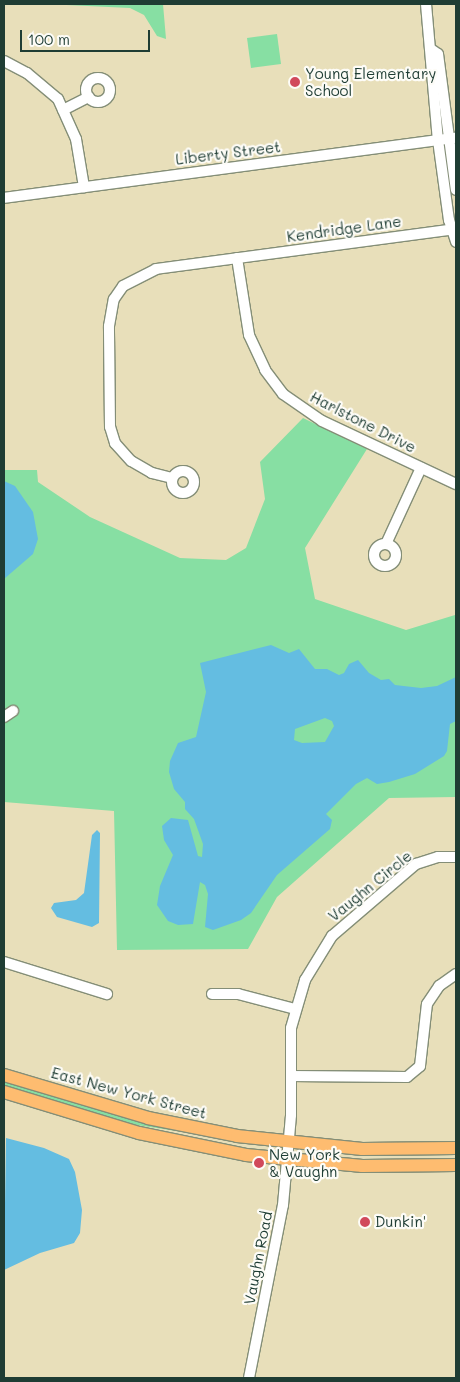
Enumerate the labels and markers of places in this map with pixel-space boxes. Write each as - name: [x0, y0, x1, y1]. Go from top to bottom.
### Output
- place label: Young Elementary School: [305, 64, 436, 99]
- marker: Young Elementary School: [289, 76, 301, 88]
- place label: New York & Vaughn: [269, 1145, 340, 1180]
- marker: New York & Vaughn: [253, 1157, 265, 1169]
- place label: Dunkin': [375, 1213, 426, 1231]
- marker: Dunkin': [359, 1216, 371, 1228]

